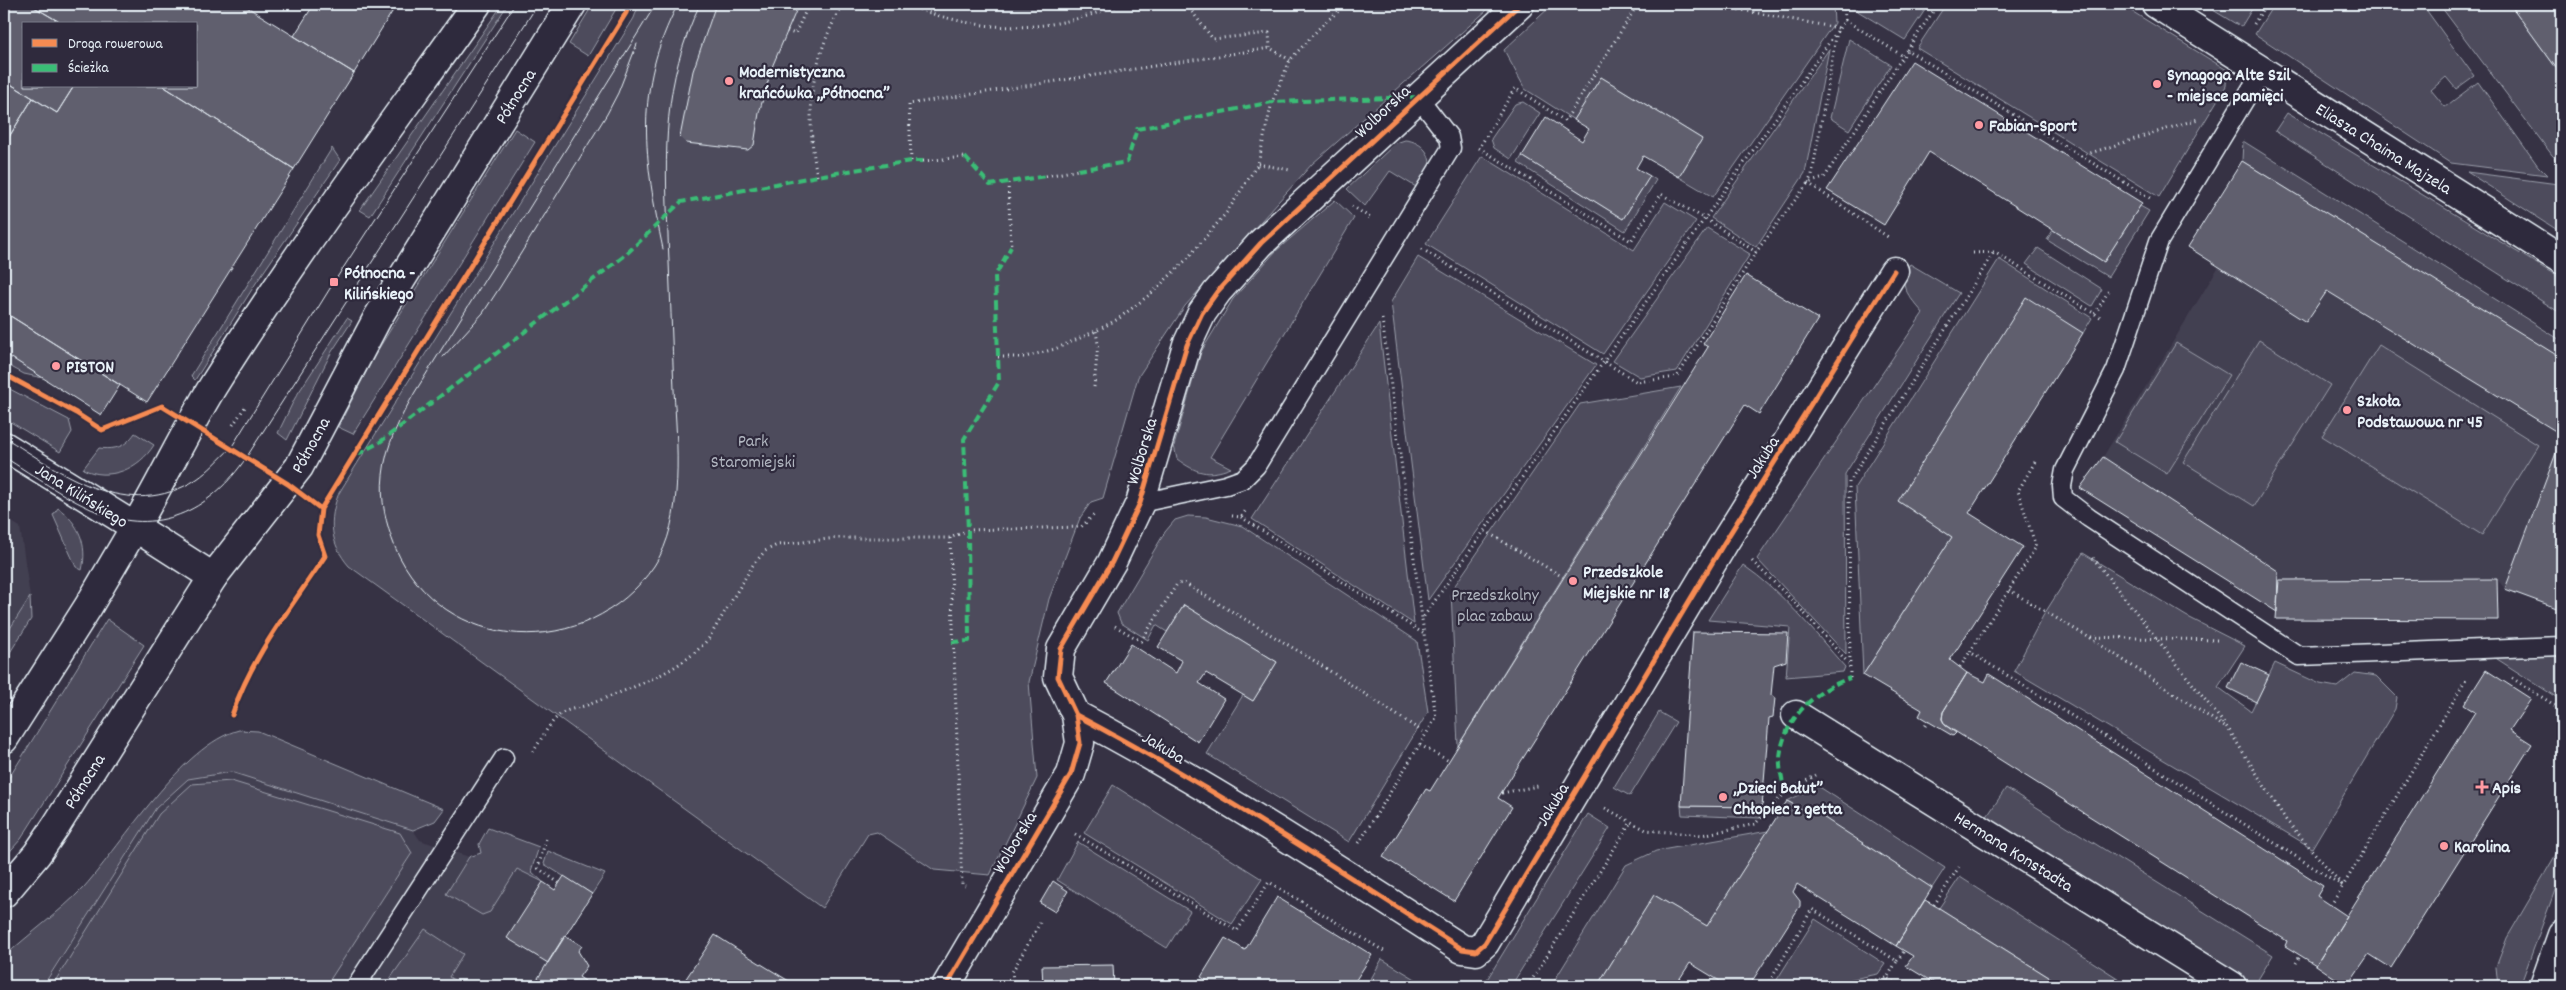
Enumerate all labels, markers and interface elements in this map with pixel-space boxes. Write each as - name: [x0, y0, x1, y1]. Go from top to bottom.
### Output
- legend: [22, 22, 198, 88]
- text: Droga rowerowa: [68, 34, 163, 56]
- text: Ścieżka: [68, 58, 109, 80]
- place label: Modernistyczna krańcówka „Północna”: [739, 61, 890, 107]
- street label: Północna: [490, 64, 544, 130]
- place label: Synagoga Alte Szil - miejsce pamięci: [2167, 64, 2291, 110]
- marker: Modernistyczna krańcówka „Północna”: [723, 75, 735, 87]
- marker: Synagoga Alte Szil - miejsce pamięci: [2151, 78, 2163, 90]
- street label: Wolborska: [1350, 80, 1418, 145]
- street label: Eliasza Chaima Majzela: [2310, 98, 2456, 202]
- place label: Fabian-Sport: [1989, 115, 2077, 140]
- marker: Fabian-Sport: [1973, 119, 1985, 131]
- place label: Północna - Kilińskiego: [344, 262, 415, 308]
- marker: Północna - Kilińskiego: [328, 276, 340, 288]
- place label: PISTON: [66, 356, 114, 381]
- marker: PISTON: [50, 360, 62, 372]
- place label: Szkoła Podstawowa nr 45: [2357, 390, 2483, 436]
- marker: Szkoła Podstawowa nr 45: [2341, 404, 2353, 416]
- street label: Północna: [286, 413, 338, 479]
- street label: Wolborska: [1121, 415, 1166, 488]
- park label: Park Staromiejski: [711, 430, 795, 476]
- street label: Jakuba: [1741, 432, 1787, 485]
- street label: Jana Kilińskiego: [29, 459, 132, 536]
- place label: Przedszkole Miejskie nr 18: [1583, 561, 1670, 607]
- marker: Przedszkole Miejskie nr 18: [1567, 575, 1579, 587]
- park label: Przedszkolny plac zabaw: [1451, 584, 1540, 630]
- street label: Jakuba: [1136, 726, 1189, 772]
- street label: Północna: [59, 749, 113, 815]
- place label: „Dzieci Bałut” Chłopiec z getta: [1733, 777, 1843, 823]
- place label: Apis: [2492, 777, 2521, 802]
- street label: Jakuba: [1531, 779, 1577, 832]
- marker: Apis: [2476, 781, 2488, 793]
- marker: „Dzieci Bałut” Chłopiec z getta: [1717, 791, 1729, 803]
- street label: Hermana Konstadta: [1948, 806, 2078, 900]
- street label: Wolborska: [988, 807, 1045, 879]
- place label: Karolina: [2454, 836, 2510, 861]
- marker: Karolina: [2438, 840, 2450, 852]

